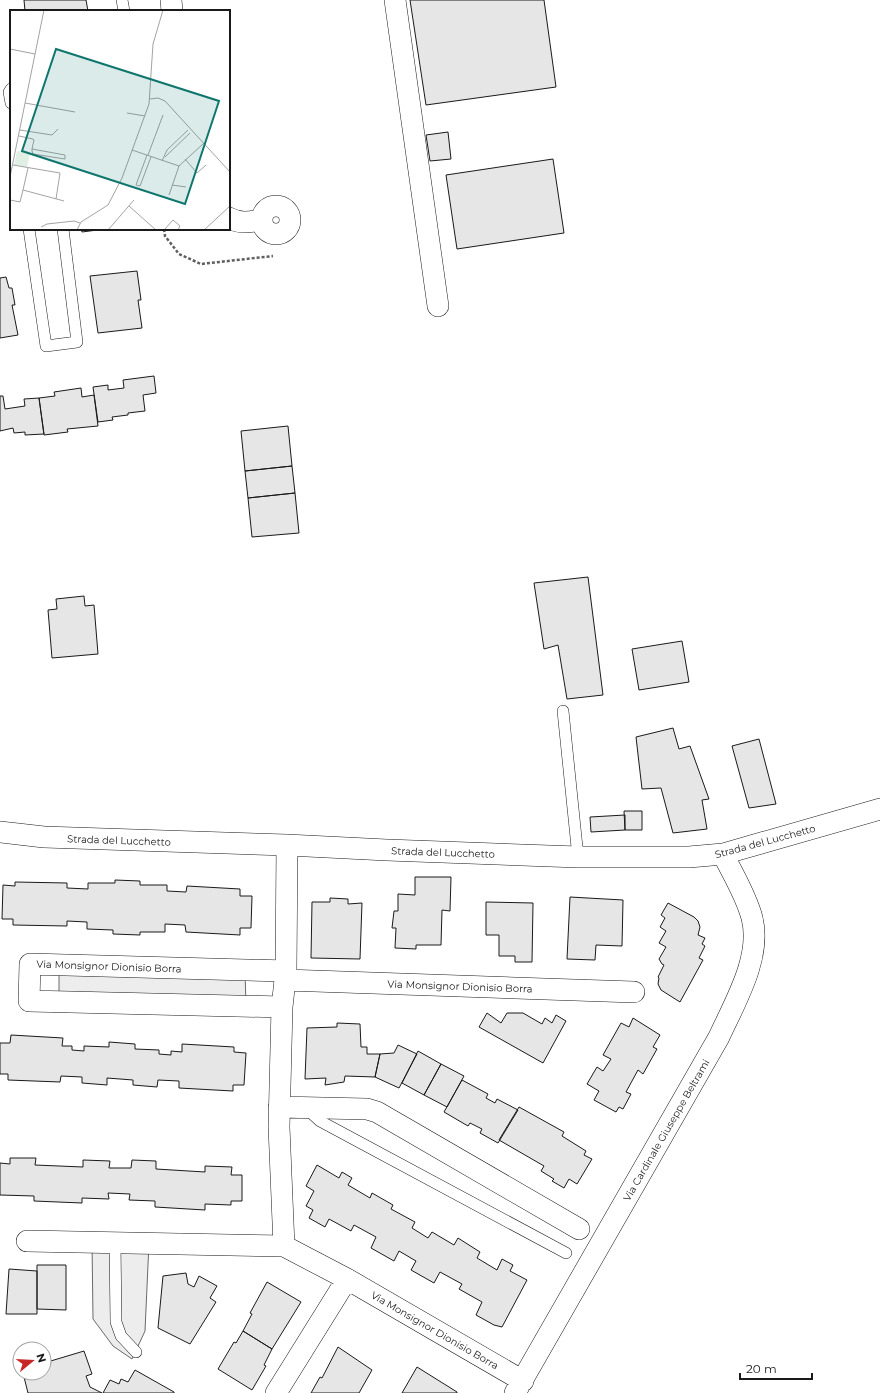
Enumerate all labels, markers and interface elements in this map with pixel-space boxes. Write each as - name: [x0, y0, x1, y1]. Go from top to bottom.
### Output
- inset map: [10, 10, 230, 230]
- street label: Strada del Lucchetto: [713, 822, 817, 861]
- street label: Strada del Lucchetto: [67, 832, 171, 849]
- street label: Strada del Lucchetto: [391, 844, 495, 861]
- street label: Via Monsignor Dionisio Borra: [36, 957, 182, 976]
- street label: Via Monsignor Dionisio Borra: [387, 977, 533, 996]
- street label: Via Cardinale Giuseppe Beltrami: [620, 1057, 712, 1203]
- street label: Via Monsignor Dionisio Borra: [369, 1289, 501, 1372]
- north arrow: [12, 1341, 52, 1381]
- text: N: [33, 1352, 50, 1364]
- scale bar: [740, 1355, 812, 1381]
- text: 20 m: [746, 1361, 777, 1376]

